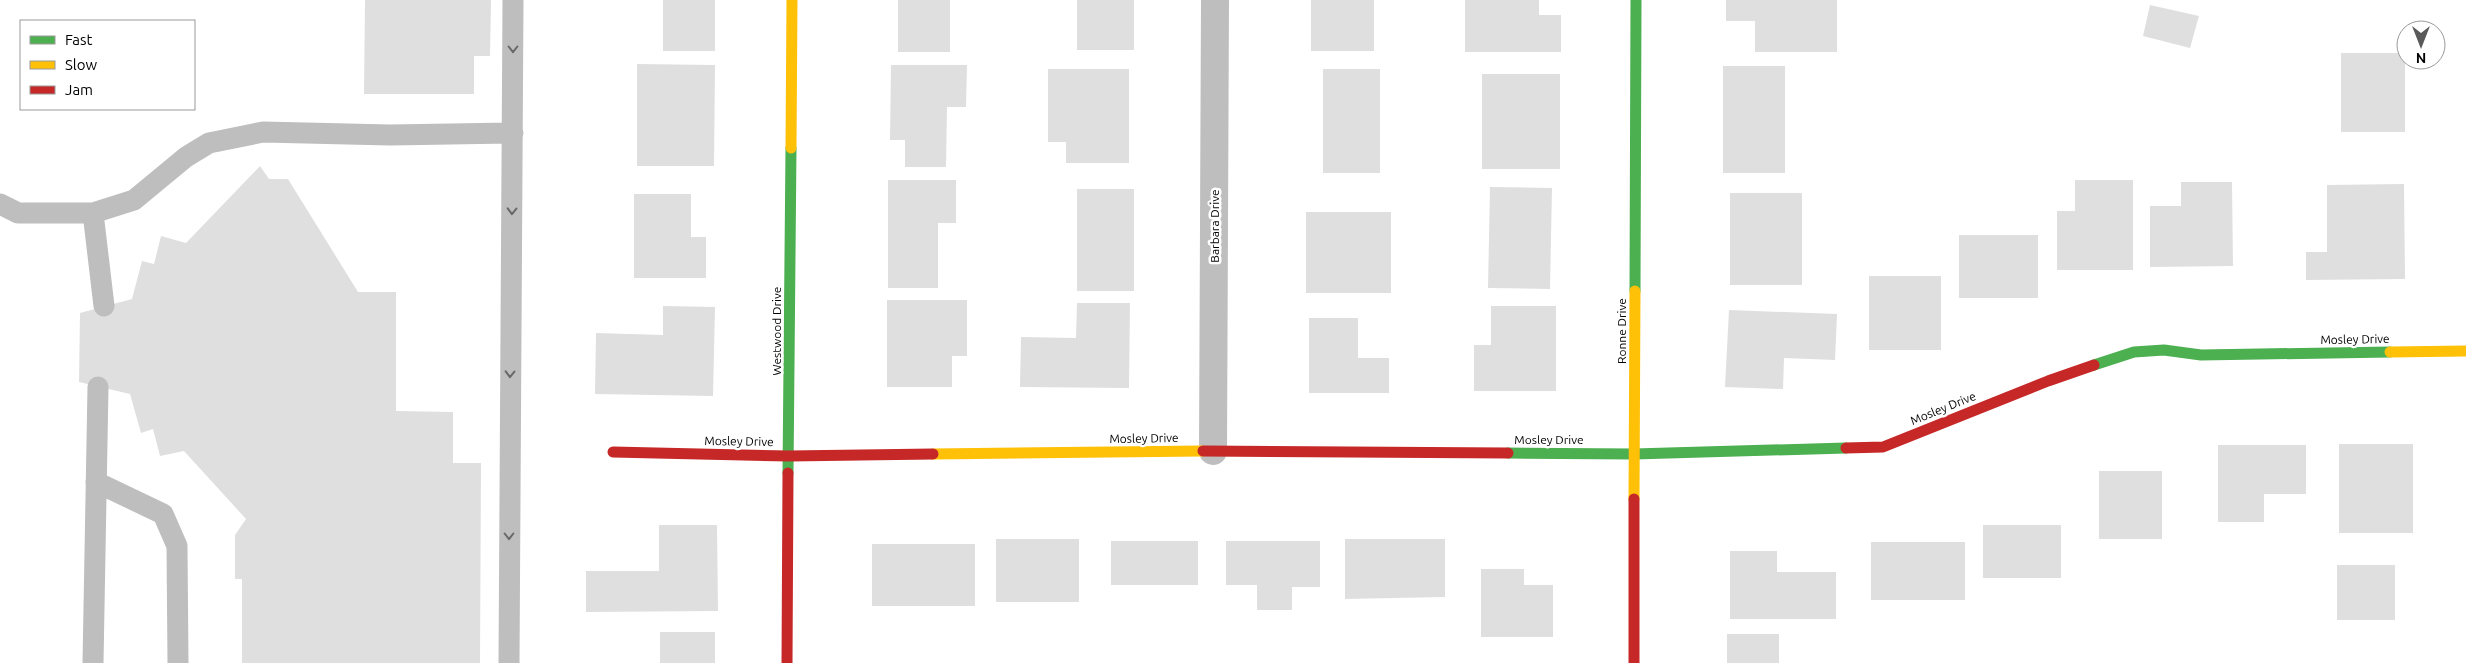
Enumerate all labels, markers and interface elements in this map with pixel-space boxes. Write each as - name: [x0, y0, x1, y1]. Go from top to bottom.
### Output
- legend: [20, 20, 195, 110]
- north arrow: [2396, 20, 2446, 70]
- text: Fast: [65, 31, 93, 48]
- one-way arrow: [508, 45, 518, 53]
- text: N: [2416, 50, 2426, 66]
- text: Slow: [65, 56, 98, 73]
- text: Jam: [65, 81, 93, 98]
- street label: Barbara Drive: [1208, 189, 1221, 263]
- one-way arrow: [507, 208, 517, 215]
- street label: Westwood Drive: [770, 287, 783, 375]
- street label: Ronne Drive: [1615, 298, 1628, 364]
- street label: Mosley Drive: [2320, 332, 2390, 346]
- one-way arrow: [505, 370, 515, 378]
- street label: Mosley Drive: [1908, 389, 1978, 427]
- street label: Mosley Drive: [1109, 431, 1179, 445]
- street label: Mosley Drive: [1514, 433, 1584, 446]
- street label: Mosley Drive: [704, 434, 774, 448]
- one-way arrow: [504, 532, 514, 540]

